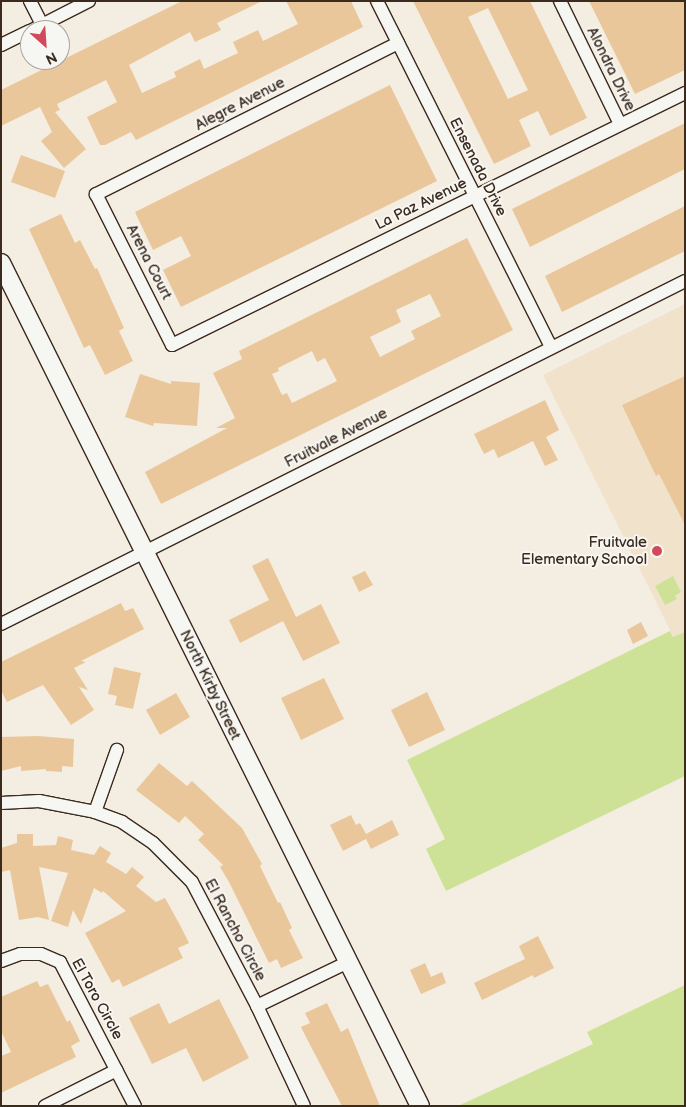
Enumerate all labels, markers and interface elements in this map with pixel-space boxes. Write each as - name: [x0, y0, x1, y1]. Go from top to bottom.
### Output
- north arrow: [20, 20, 70, 70]
- street label: Alondra Drive: [583, 24, 639, 114]
- text: N: [43, 48, 60, 68]
- street label: Alegre Avenue: [192, 74, 288, 134]
- street label: Ensenada Drive: [445, 115, 511, 219]
- street label: La Paz Avenue: [372, 174, 470, 234]
- street label: Arena Court: [122, 221, 176, 303]
- street label: Fruitvale Avenue: [282, 404, 390, 472]
- place label: Fruitvale Elementary School: [520, 533, 647, 568]
- marker: Fruitvale Elementary School: [651, 545, 663, 557]
- street label: North Kirby Street: [175, 627, 245, 743]
- street label: El Rancho Circle: [200, 876, 270, 984]
- street label: El Toro Circle: [67, 955, 127, 1043]

